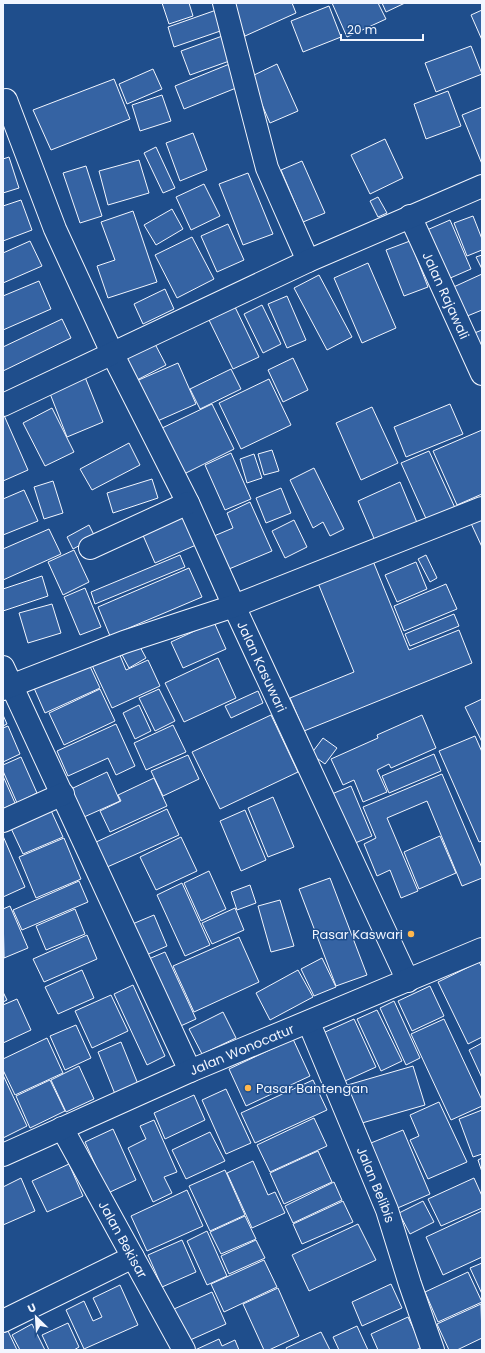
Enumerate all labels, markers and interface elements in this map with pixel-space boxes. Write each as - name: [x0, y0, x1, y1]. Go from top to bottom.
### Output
- scale bar: [341, 16, 423, 42]
- text: 20 m: [347, 21, 377, 38]
- street label: Jalan Rajawali: [418, 248, 474, 342]
- street label: Jalan Kasuwari: [233, 618, 291, 715]
- place label: Pasar Kaswari: [312, 925, 403, 944]
- marker: Pasar Kaswari: [406, 929, 416, 939]
- street label: Jalan Wonocatur: [186, 1019, 297, 1080]
- place label: Pasar Bantengan: [256, 1079, 368, 1098]
- marker: Pasar Bantengan: [243, 1083, 253, 1093]
- street label: Jalan Belibis: [352, 1144, 400, 1225]
- street label: Jalan Bekisar: [94, 1197, 152, 1282]
- north arrow: [16, 1297, 56, 1337]
- text: U: [25, 1299, 39, 1317]

